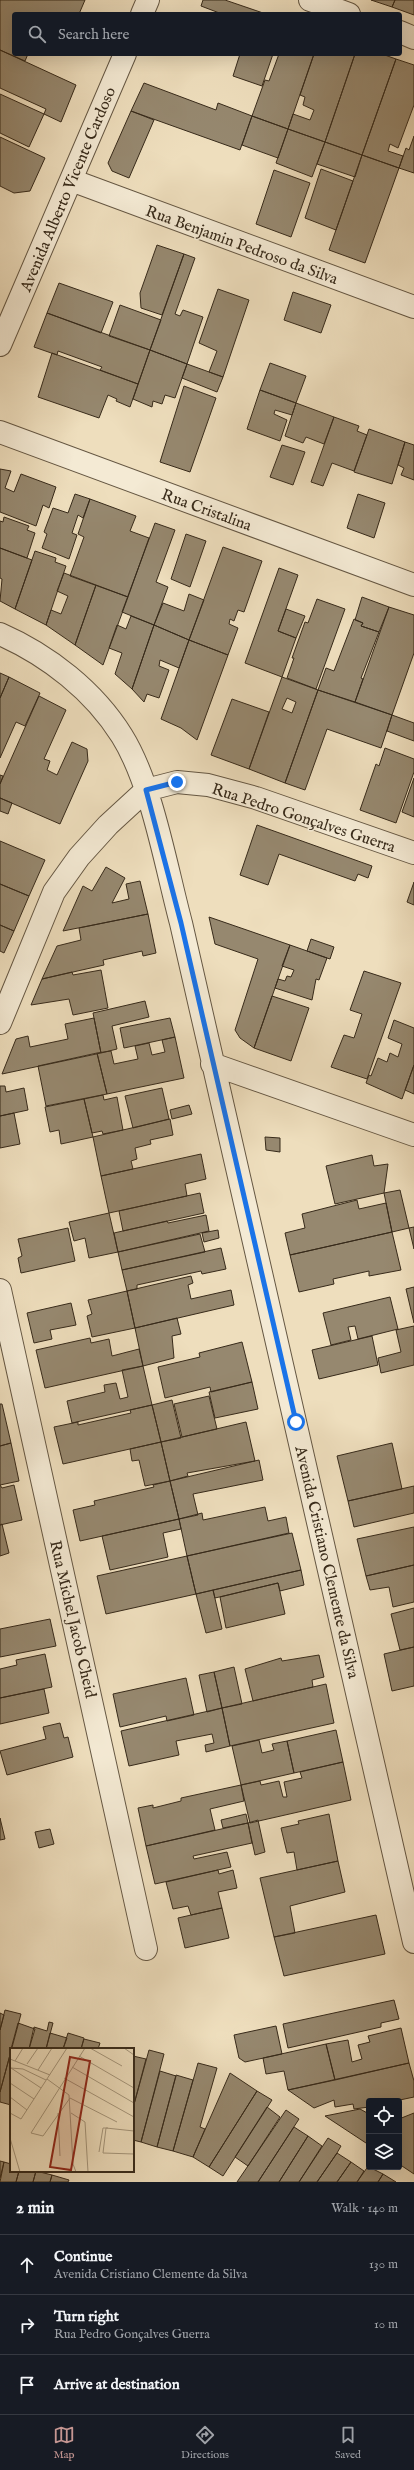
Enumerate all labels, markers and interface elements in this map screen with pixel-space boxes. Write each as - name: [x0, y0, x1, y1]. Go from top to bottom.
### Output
- search box: [12, 12, 402, 56]
- icon: search: [26, 23, 48, 45]
- text: Search here: [58, 25, 129, 44]
- street label: Avenida Alberto Vicente Cardoso: [16, 84, 121, 296]
- street label: Rua Benjamin Pedroso da Silva: [142, 202, 340, 290]
- street label: Rua Cristalina: [159, 485, 254, 536]
- route end: [168, 773, 186, 791]
- street label: Rua Pedro Gonçalves Guerra: [209, 780, 398, 858]
- route start: [287, 1413, 305, 1431]
- street label: Avenida Cristiano Clemente da Silva: [289, 1443, 363, 1681]
- street label: Rua Michel Jacob Cheid: [44, 1539, 100, 1701]
- inset map: [10, 2048, 134, 2172]
- map controls: [366, 2098, 402, 2170]
- button: locate: [366, 2098, 402, 2134]
- button: layers: [366, 2134, 402, 2170]
- text: 2 min: [16, 2198, 54, 2219]
- text: Walk · 140 m: [331, 2200, 398, 2217]
- text: Continue: [54, 2247, 112, 2266]
- icon: ahead: [16, 2254, 38, 2276]
- text: 130 m: [369, 2256, 398, 2273]
- text: Avenida Cristiano Clemente da Silva: [54, 2266, 247, 2283]
- text: Turn right: [54, 2307, 119, 2326]
- icon: right: [16, 2314, 38, 2336]
- text: 10 m: [374, 2316, 398, 2333]
- text: Rua Pedro Gonçalves Guerra: [54, 2326, 210, 2343]
- icon: arrive: [16, 2374, 38, 2396]
- text: Arrive at destination: [54, 2375, 180, 2394]
- tab: Map: [53, 2424, 75, 2462]
- tab: Directions: [181, 2424, 229, 2462]
- tab: Saved: [335, 2424, 361, 2462]

